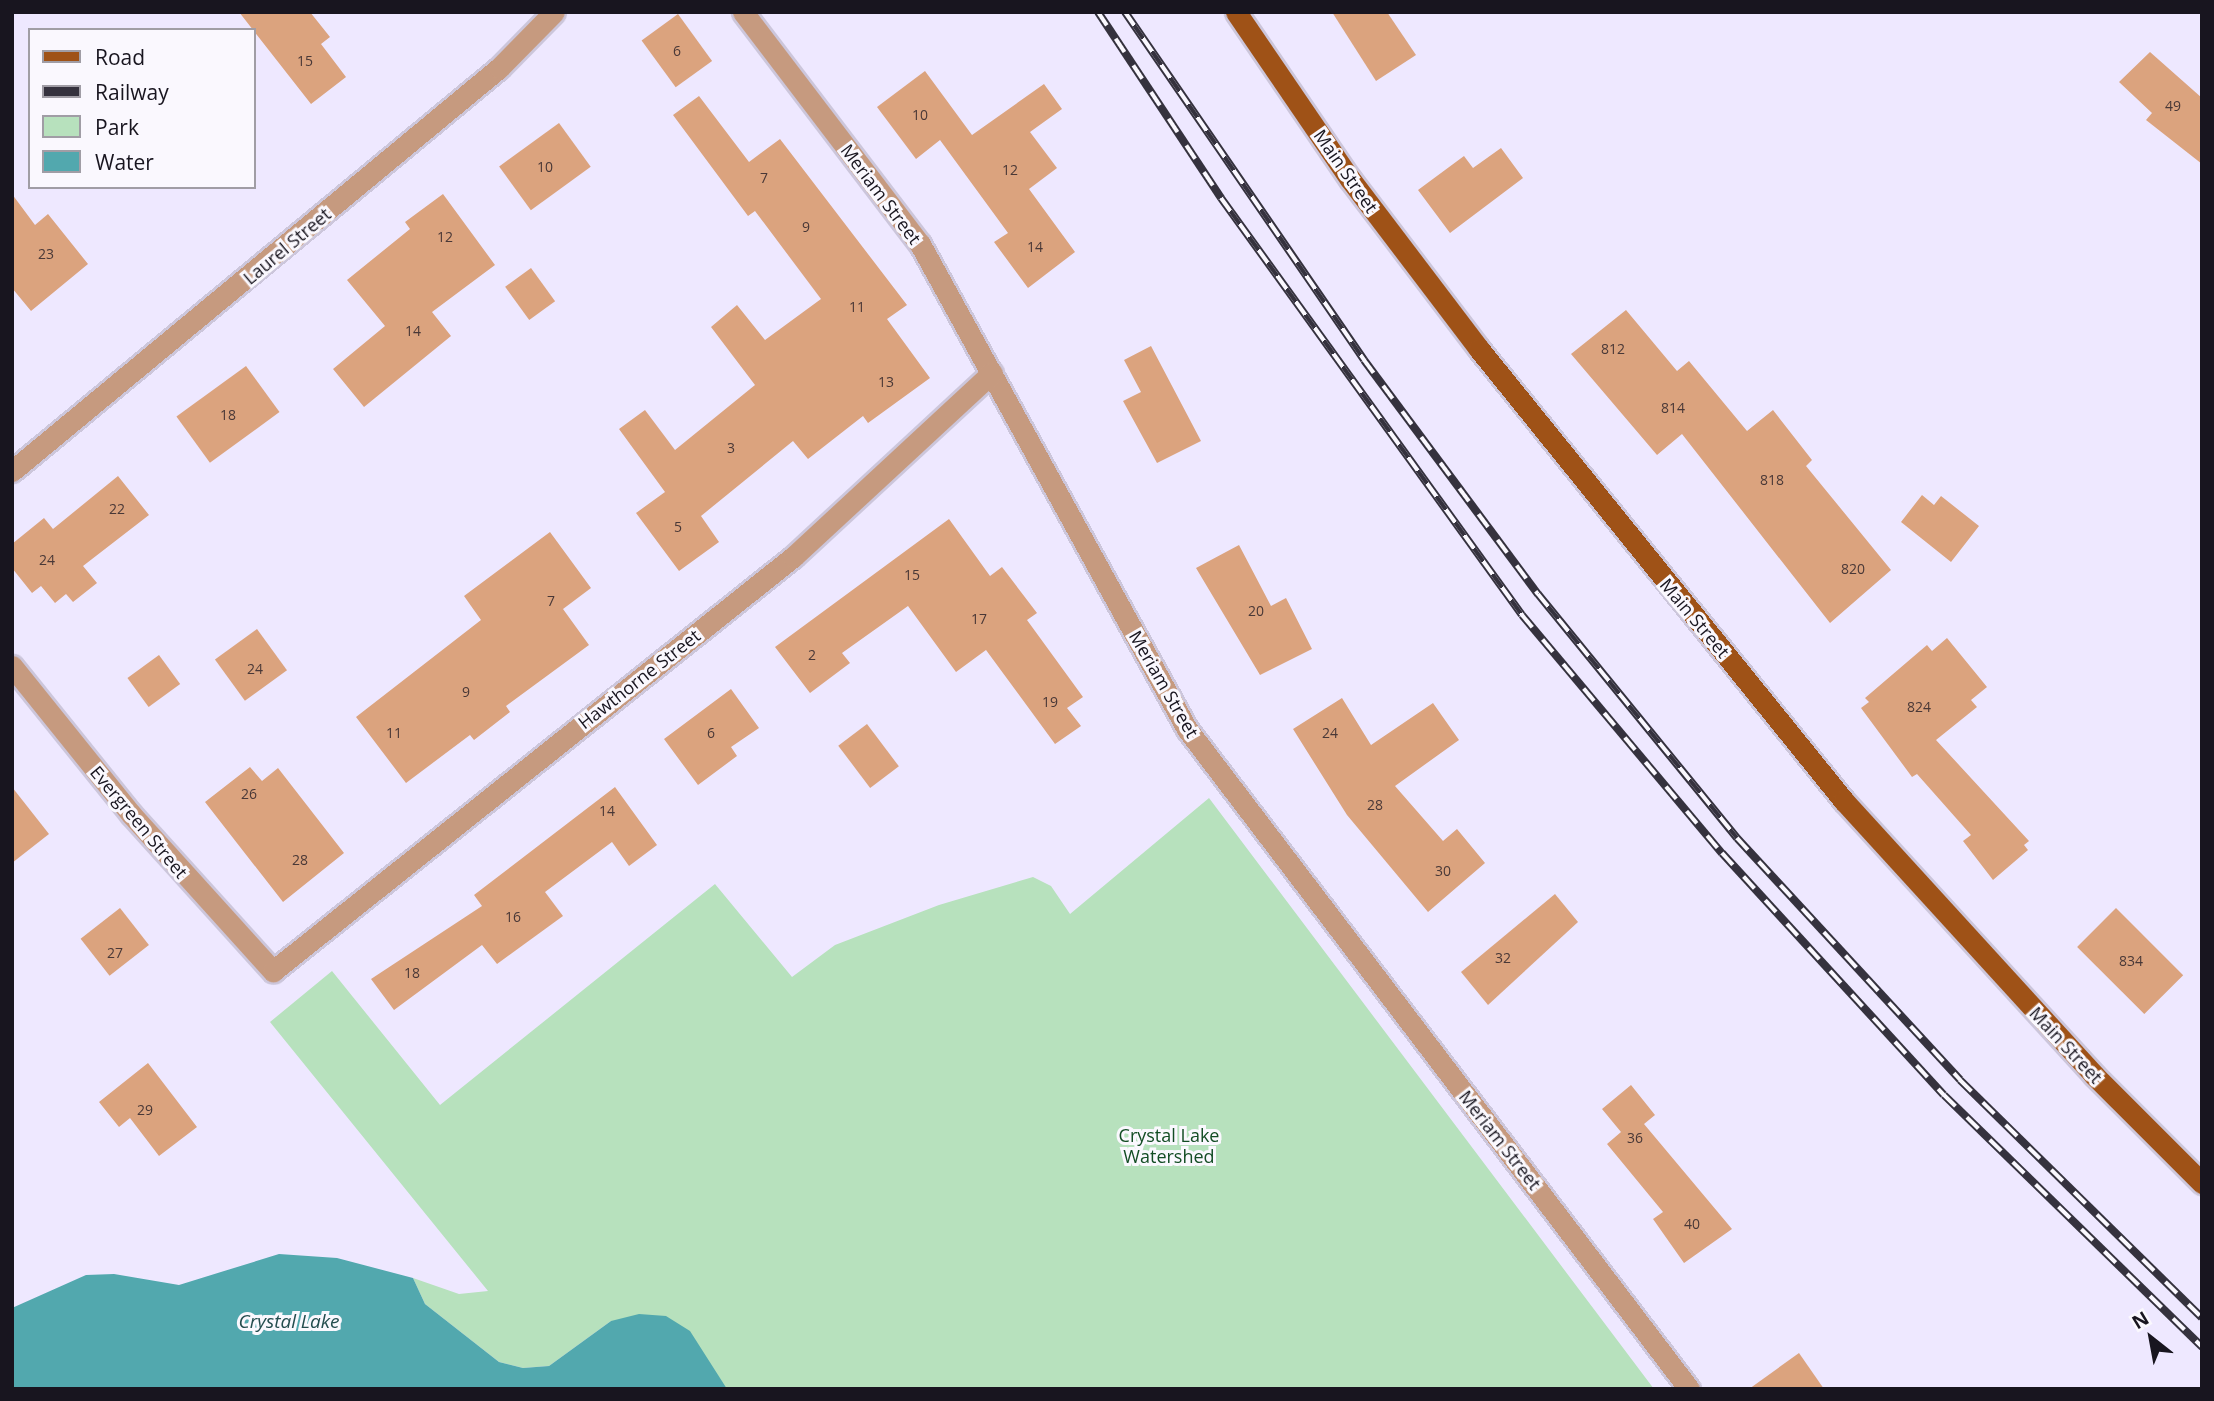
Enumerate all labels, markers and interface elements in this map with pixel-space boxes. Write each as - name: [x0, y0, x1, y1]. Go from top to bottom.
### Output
- legend: [28, 28, 256, 189]
- text: Road: [95, 43, 145, 71]
- house number: 6: [673, 43, 681, 59]
- house number: 15: [297, 53, 313, 69]
- text: Railway: [95, 78, 169, 106]
- house number: 49: [2165, 98, 2181, 114]
- house number: 10: [912, 107, 928, 123]
- text: Park: [95, 113, 139, 141]
- street label: Main Street: [1309, 125, 1383, 217]
- street label: Meriam Street: [836, 140, 926, 248]
- text: Water: [95, 148, 154, 176]
- house number: 10: [537, 159, 553, 175]
- house number: 12: [1002, 162, 1018, 178]
- house number: 7: [760, 170, 768, 186]
- street label: Laurel Street: [239, 203, 335, 289]
- house number: 9: [802, 219, 810, 235]
- house number: 12: [437, 229, 453, 245]
- house number: 14: [1027, 239, 1043, 255]
- house number: 23: [38, 246, 54, 262]
- house number: 11: [849, 299, 865, 315]
- house number: 14: [405, 323, 421, 339]
- house number: 812: [1601, 341, 1625, 357]
- house number: 13: [878, 374, 894, 390]
- house number: 814: [1661, 400, 1685, 416]
- house number: 18: [220, 407, 236, 423]
- house number: 3: [727, 440, 735, 456]
- house number: 818: [1760, 472, 1784, 488]
- house number: 22: [109, 501, 125, 517]
- house number: 5: [674, 519, 682, 535]
- house number: 24: [39, 552, 55, 568]
- house number: 820: [1841, 561, 1865, 577]
- house number: 15: [904, 567, 920, 583]
- street label: Main Street: [1656, 574, 1734, 662]
- house number: 7: [547, 593, 555, 609]
- house number: 20: [1248, 603, 1264, 619]
- house number: 17: [971, 611, 987, 627]
- street label: Hawthorne Street: [574, 625, 704, 733]
- street label: Meriam Street: [1125, 627, 1203, 741]
- house number: 2: [808, 647, 816, 663]
- house number: 24: [247, 661, 263, 677]
- house number: 9: [462, 684, 470, 700]
- house number: 19: [1042, 694, 1058, 710]
- house number: 824: [1907, 699, 1931, 715]
- house number: 11: [386, 725, 402, 741]
- house number: 6: [707, 725, 715, 741]
- house number: 24: [1322, 725, 1338, 741]
- street label: Evergreen Street: [86, 762, 192, 882]
- house number: 26: [241, 786, 257, 802]
- house number: 28: [1367, 797, 1383, 813]
- house number: 14: [599, 803, 615, 819]
- house number: 28: [292, 852, 308, 868]
- house number: 30: [1435, 863, 1451, 879]
- house number: 16: [505, 909, 521, 925]
- house number: 27: [107, 945, 123, 961]
- house number: 32: [1495, 950, 1511, 966]
- house number: 834: [2119, 953, 2143, 969]
- house number: 18: [404, 965, 420, 981]
- street label: Main Street: [2025, 1002, 2107, 1088]
- street label: Meriam Street: [1455, 1086, 1545, 1194]
- house number: 29: [137, 1102, 153, 1118]
- park label: Crystal Lake Watershed: [1119, 1125, 1219, 1168]
- house number: 36: [1627, 1130, 1643, 1146]
- house number: 40: [1684, 1216, 1700, 1232]
- north arrow: [2116, 1303, 2186, 1373]
- text: N: [2127, 1305, 2153, 1335]
- water label: Crystal Lake: [239, 1311, 339, 1333]

